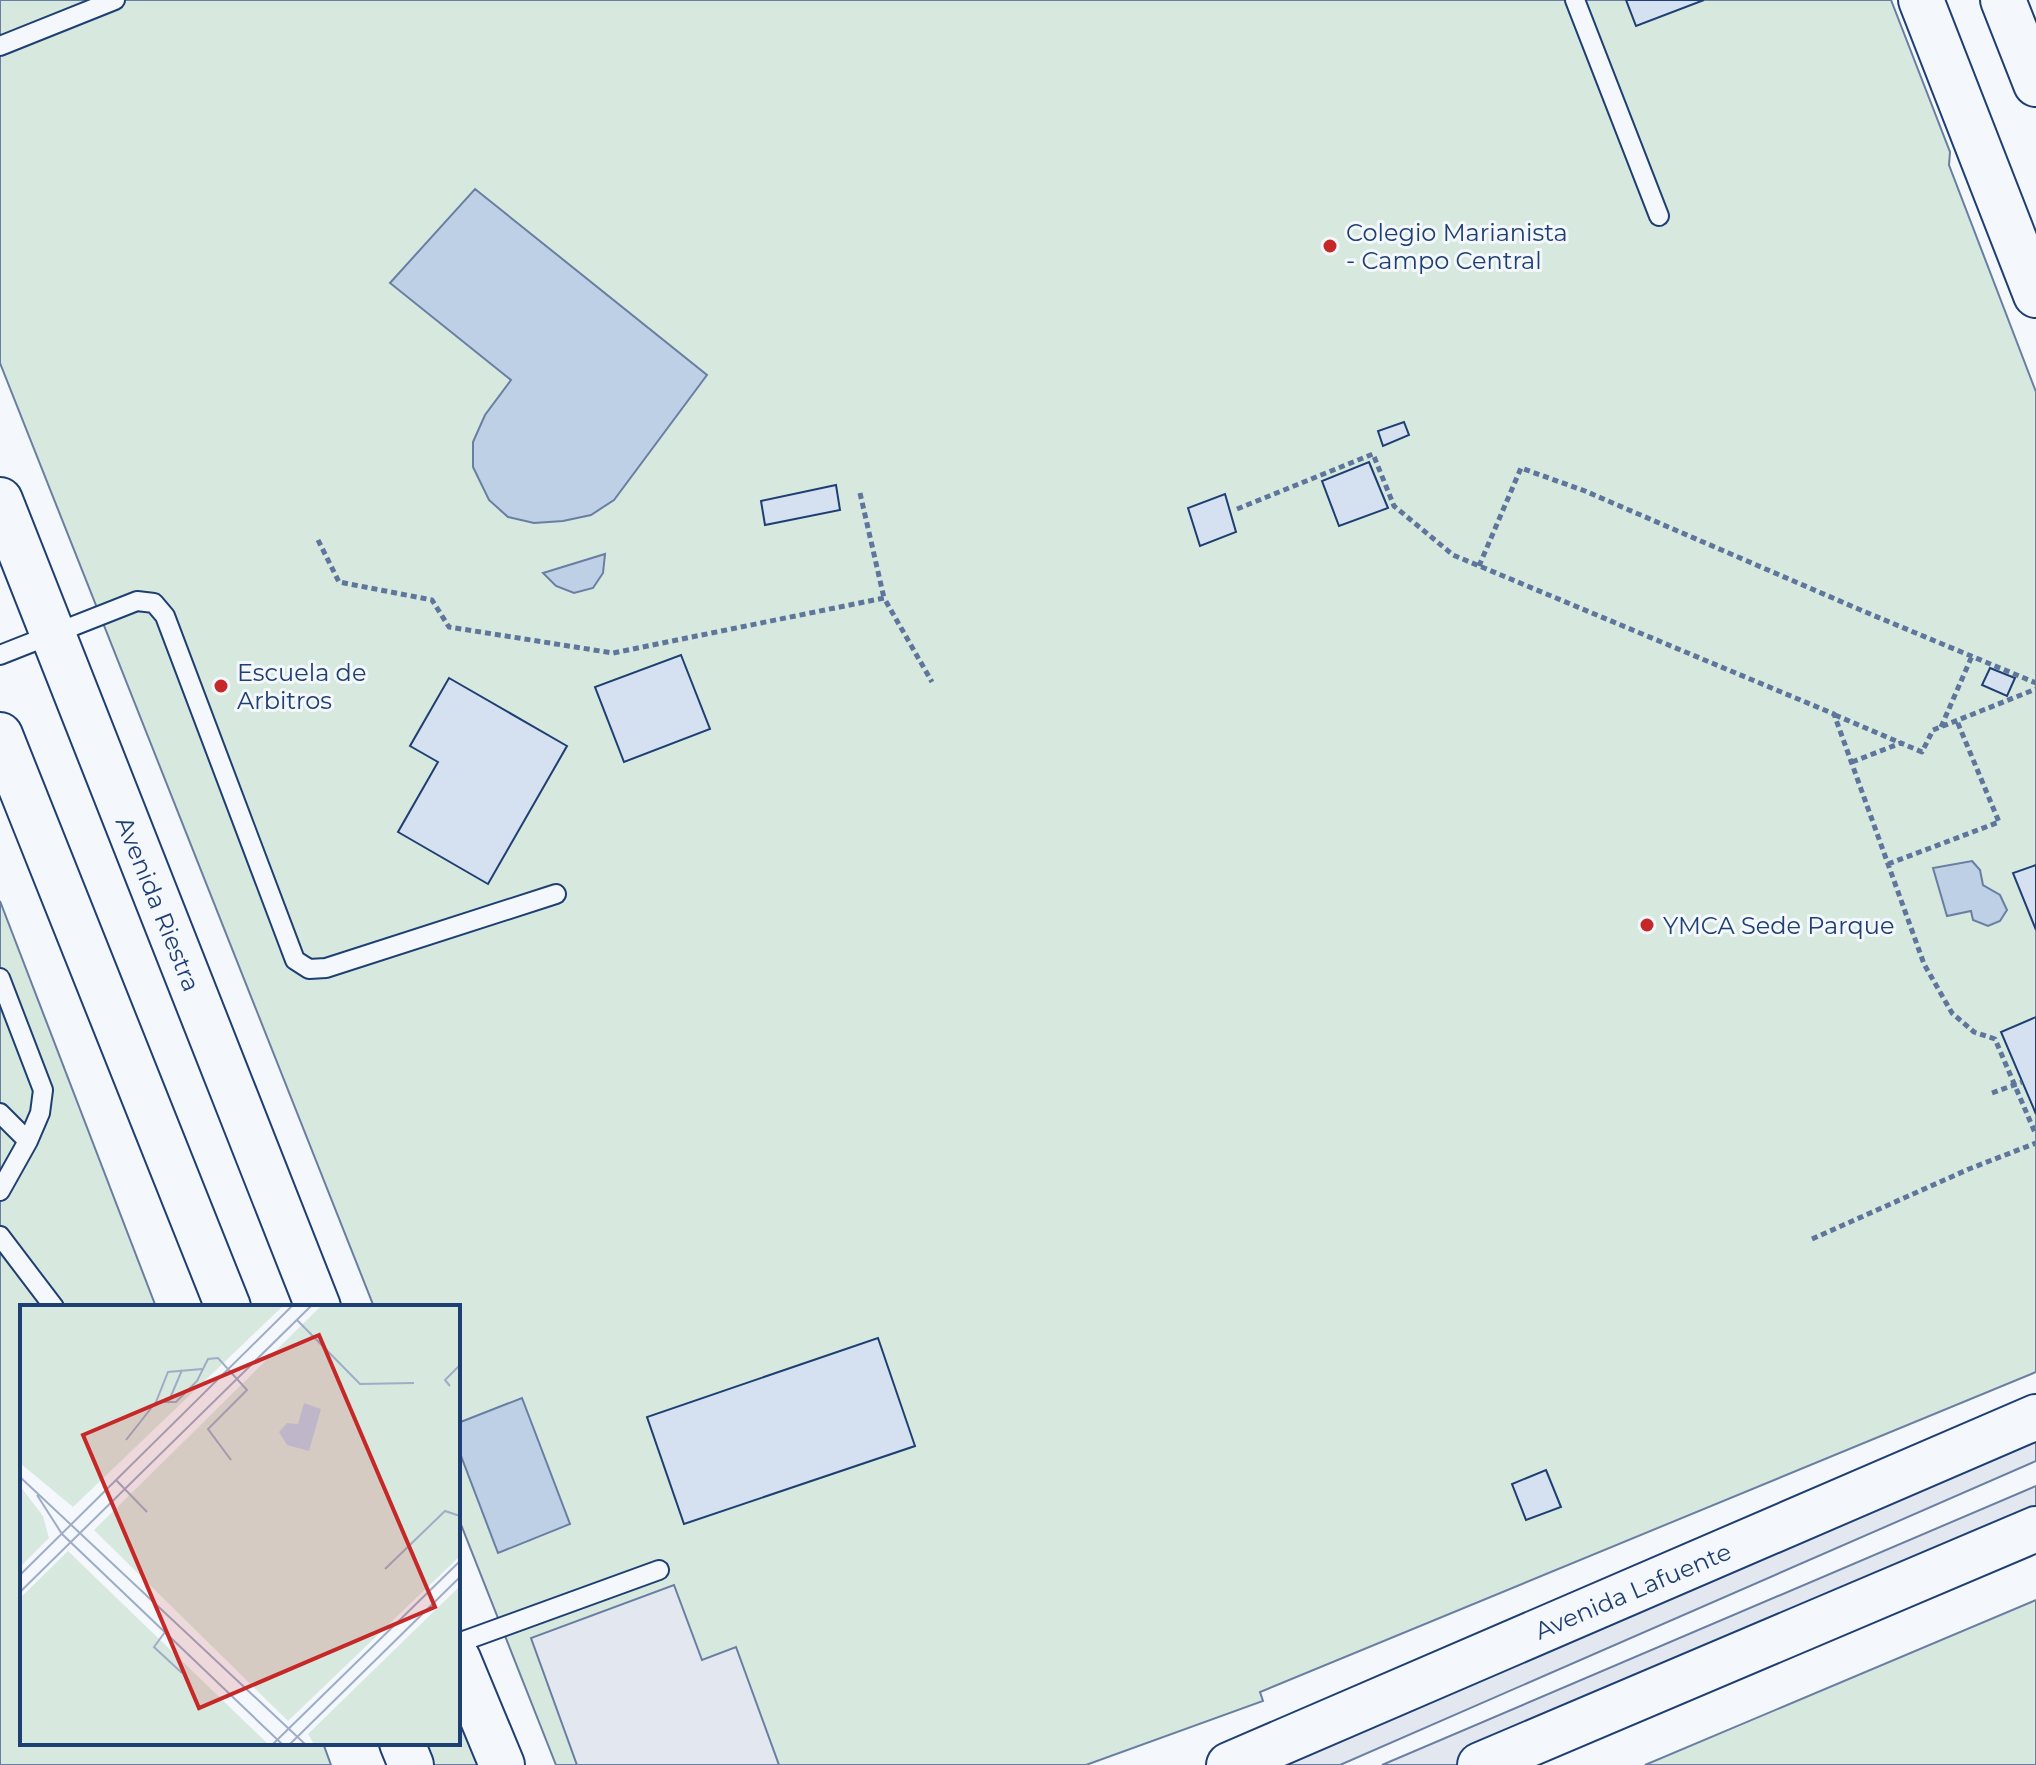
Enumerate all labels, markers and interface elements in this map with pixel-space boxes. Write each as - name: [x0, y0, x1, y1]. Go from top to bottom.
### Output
- place label: Colegio Marianista - Campo Central: [1346, 218, 1568, 275]
- marker: Colegio Marianista - Campo Central: [1321, 237, 1339, 255]
- place label: Escuela de Arbitros: [237, 658, 366, 715]
- marker: Escuela de Arbitros: [212, 677, 230, 695]
- street label: Avenida Riestra: [110, 812, 206, 996]
- place label: YMCA Sede Parque: [1663, 911, 1894, 940]
- marker: YMCA Sede Parque: [1638, 916, 1656, 934]
- inset map: [20, 1305, 460, 1745]
- street label: Avenida Lafuente: [1531, 1537, 1735, 1645]

